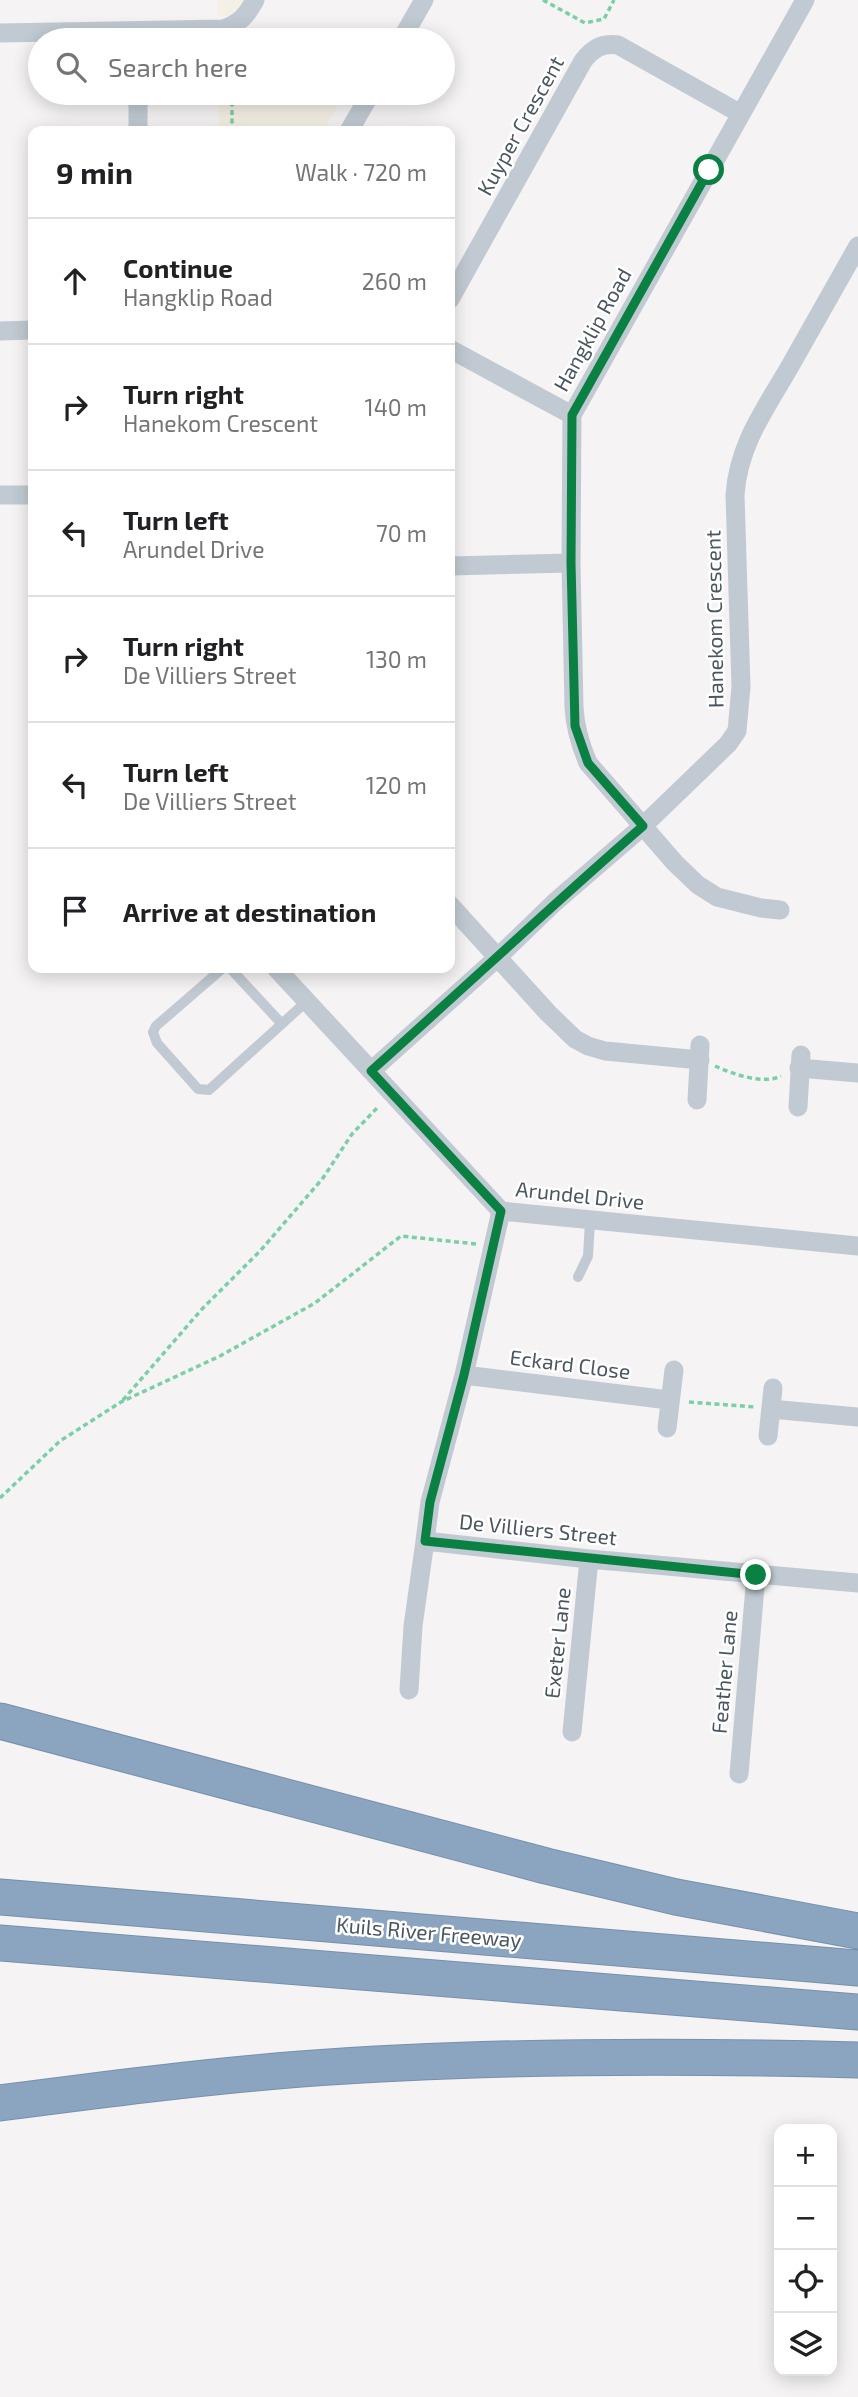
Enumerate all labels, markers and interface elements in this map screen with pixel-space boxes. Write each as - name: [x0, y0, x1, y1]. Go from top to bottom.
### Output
- search box: [28, 28, 455, 105]
- icon: search: [52, 48, 90, 86]
- text: Search here: [108, 51, 248, 82]
- street label: Kuyper Crescent: [471, 51, 568, 199]
- text: 9 min: [56, 154, 133, 190]
- route start: [693, 154, 724, 185]
- text: Walk · 720 m: [295, 158, 427, 186]
- text: Continue: [123, 252, 233, 283]
- icon: ahead: [56, 262, 94, 300]
- street label: Hangklip Road: [548, 263, 636, 395]
- text: 260 m: [362, 267, 427, 295]
- text: Hangklip Road: [123, 283, 273, 311]
- text: Turn right: [123, 378, 244, 409]
- icon: right: [56, 388, 94, 426]
- text: 140 m: [365, 393, 427, 421]
- text: Hanekom Crescent: [123, 409, 318, 437]
- text: Turn left: [123, 504, 229, 535]
- icon: left: [56, 514, 94, 552]
- text: 70 m: [376, 519, 427, 547]
- street label: Hanekom Crescent: [699, 530, 728, 708]
- text: Arundel Drive: [123, 535, 265, 563]
- text: Turn right: [123, 630, 244, 661]
- icon: right: [56, 640, 94, 678]
- text: 130 m: [366, 645, 427, 673]
- text: De Villiers Street: [123, 661, 297, 689]
- text: Turn left: [123, 756, 229, 787]
- icon: left: [56, 766, 94, 804]
- text: 120 m: [366, 771, 427, 799]
- text: De Villiers Street: [123, 787, 297, 815]
- icon: arrive: [56, 892, 94, 930]
- text: Arrive at destination: [123, 896, 376, 927]
- street label: Arundel Drive: [515, 1175, 646, 1214]
- street label: Eckard Close: [508, 1344, 632, 1383]
- street label: De Villiers Street: [458, 1508, 618, 1549]
- route end: [740, 1559, 771, 1590]
- street label: Exeter Lane: [538, 1586, 575, 1700]
- street label: Feather Lane: [706, 1609, 741, 1735]
- street label: Kuils River Freeway: [336, 1911, 523, 1952]
- map controls: [774, 2124, 837, 2376]
- button: +: [774, 2124, 837, 2187]
- button: −: [774, 2187, 837, 2250]
- button: locate: [774, 2250, 837, 2313]
- button: layers: [774, 2313, 837, 2376]

